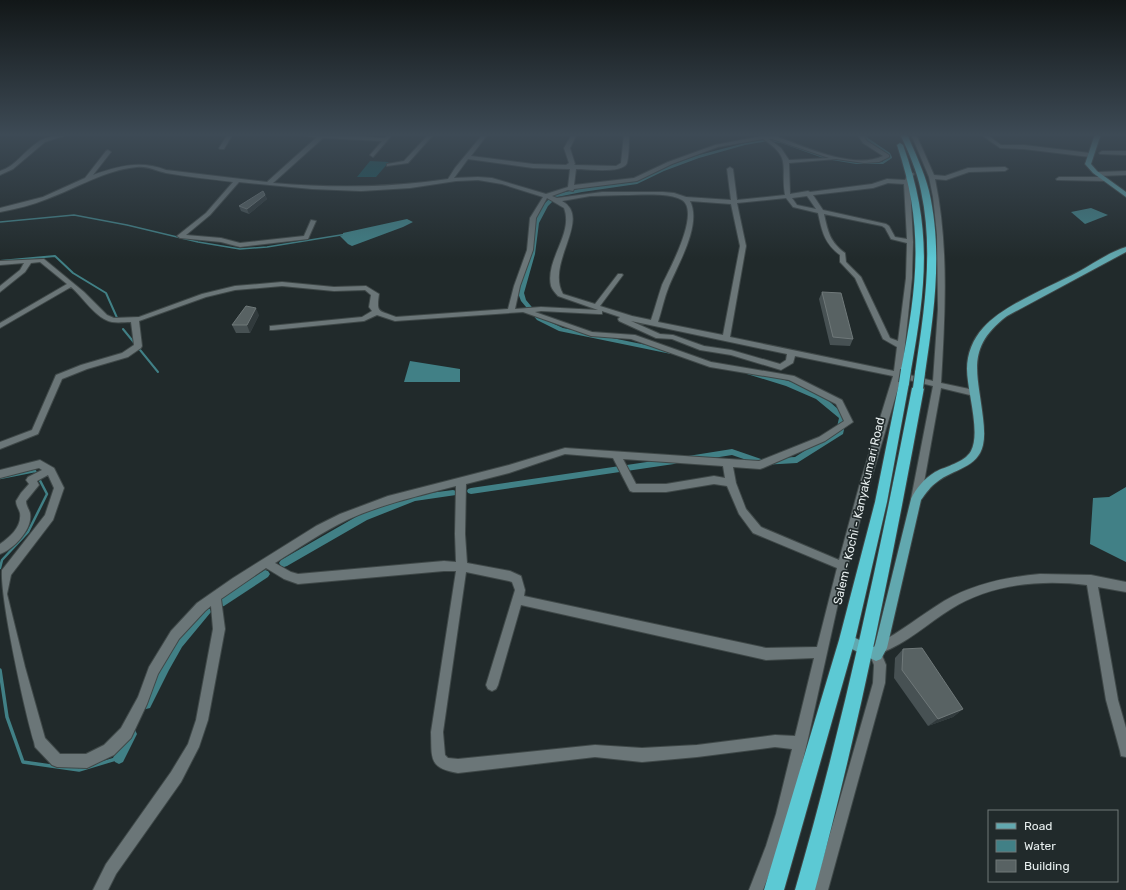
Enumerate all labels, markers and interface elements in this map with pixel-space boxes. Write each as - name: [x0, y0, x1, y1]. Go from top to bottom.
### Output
- street label: Salem - Kochi - Kanyakumari Road: [831, 416, 887, 606]
- legend: [988, 810, 1118, 882]
- text: Road: [1024, 819, 1052, 833]
- text: Water: [1024, 839, 1056, 853]
- text: Building: [1024, 859, 1070, 873]

